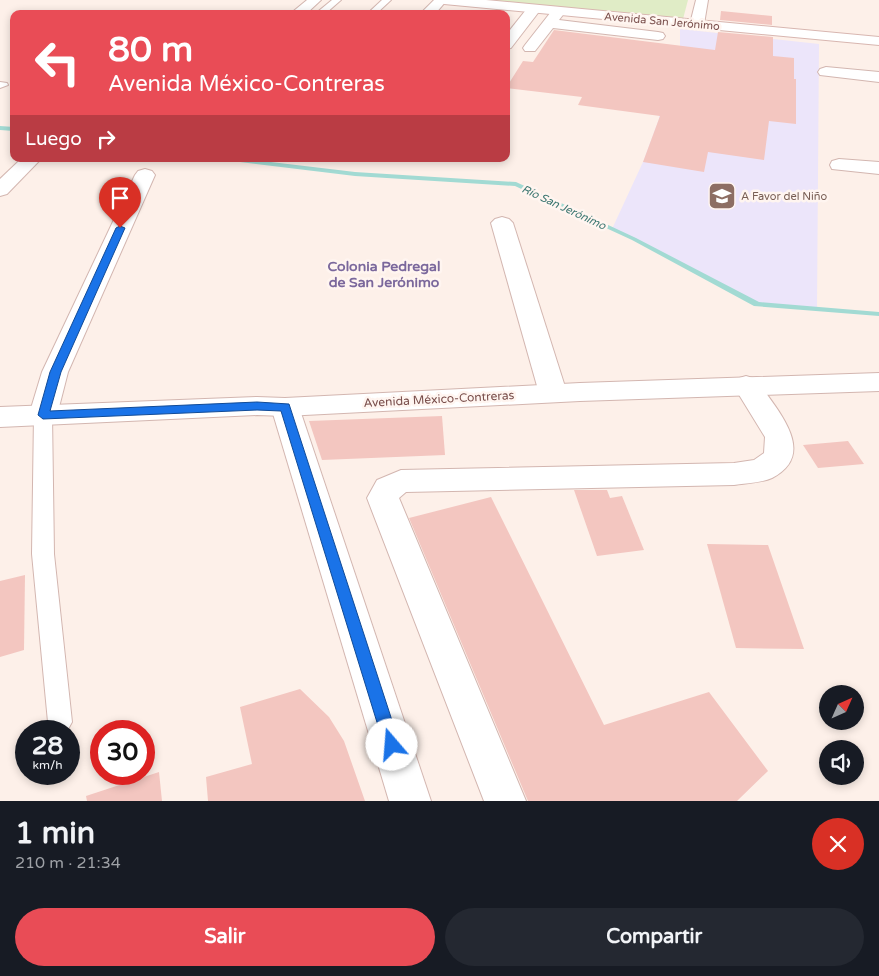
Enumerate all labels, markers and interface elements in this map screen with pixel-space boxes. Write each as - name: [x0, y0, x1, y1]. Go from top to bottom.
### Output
- street label: Avenida San Jerónimo: [604, 10, 721, 33]
- text: 80 m: [108, 29, 193, 71]
- icon: left: [25, 30, 90, 95]
- text: Avenida México-Contreras: [108, 71, 385, 97]
- icon: right: [92, 125, 120, 153]
- text: Luego: [25, 128, 82, 150]
- pin: [99, 177, 141, 228]
- school or university icon: A Favor del Niño: [707, 181, 737, 211]
- water label: Río San Jerónimo: [520, 182, 609, 233]
- icon: arrive: [106, 184, 134, 212]
- place label: A Favor del Niño: [741, 190, 827, 203]
- district label: Colonia Pedregal de San Jerónimo: [328, 258, 440, 291]
- street label: Avenida México-Contreras: [363, 388, 515, 410]
- north arrow: [819, 685, 864, 730]
- map controls: [819, 685, 864, 785]
- position arrow: [365, 718, 417, 770]
- speed limit sign: 30: [90, 720, 155, 785]
- text: 28: [32, 731, 63, 761]
- button: sound: [819, 740, 864, 785]
- text: km/h: [32, 758, 63, 772]
- text: 1 min: [15, 815, 95, 852]
- button: close: [812, 818, 864, 870]
- text: 210 m · 21:34: [15, 853, 121, 873]
- button: Salir: [15, 908, 435, 966]
- button: Compartir: [445, 908, 864, 966]

